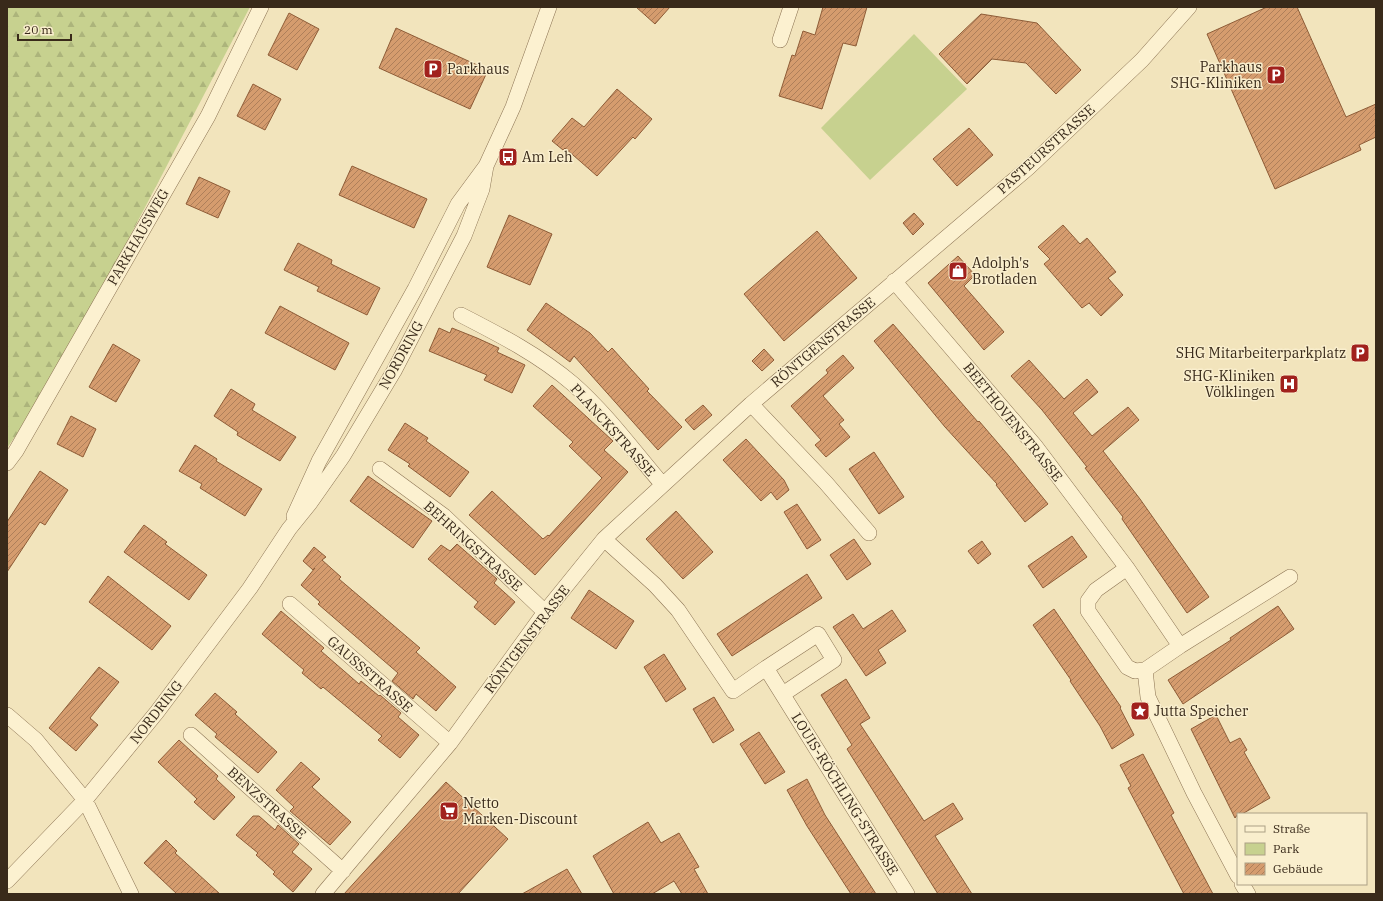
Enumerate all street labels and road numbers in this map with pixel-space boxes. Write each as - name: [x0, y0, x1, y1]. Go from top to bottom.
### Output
- street label: PASTEURSTRASSE: [993, 100, 1099, 198]
- street label: PARKHAUSWEG: [103, 186, 173, 288]
- street label: RÖNTGENSTRASSE: [767, 293, 879, 391]
- street label: NORDRING: [375, 318, 427, 392]
- street label: BEETHOVENSTRASSE: [959, 359, 1067, 485]
- street label: PLANCKSTRASSE: [567, 380, 659, 480]
- street label: BEHRINGSTRASSE: [420, 497, 526, 595]
- street label: RÖNTGENSTRASSE: [480, 581, 574, 697]
- street label: GAUSSSTRASSE: [324, 632, 416, 716]
- street label: NORDRING: [126, 677, 186, 747]
- street label: LOUIS-RÖCHLING-STRASSE: [788, 709, 902, 879]
- street label: BENZSTRASSE: [224, 763, 310, 843]

